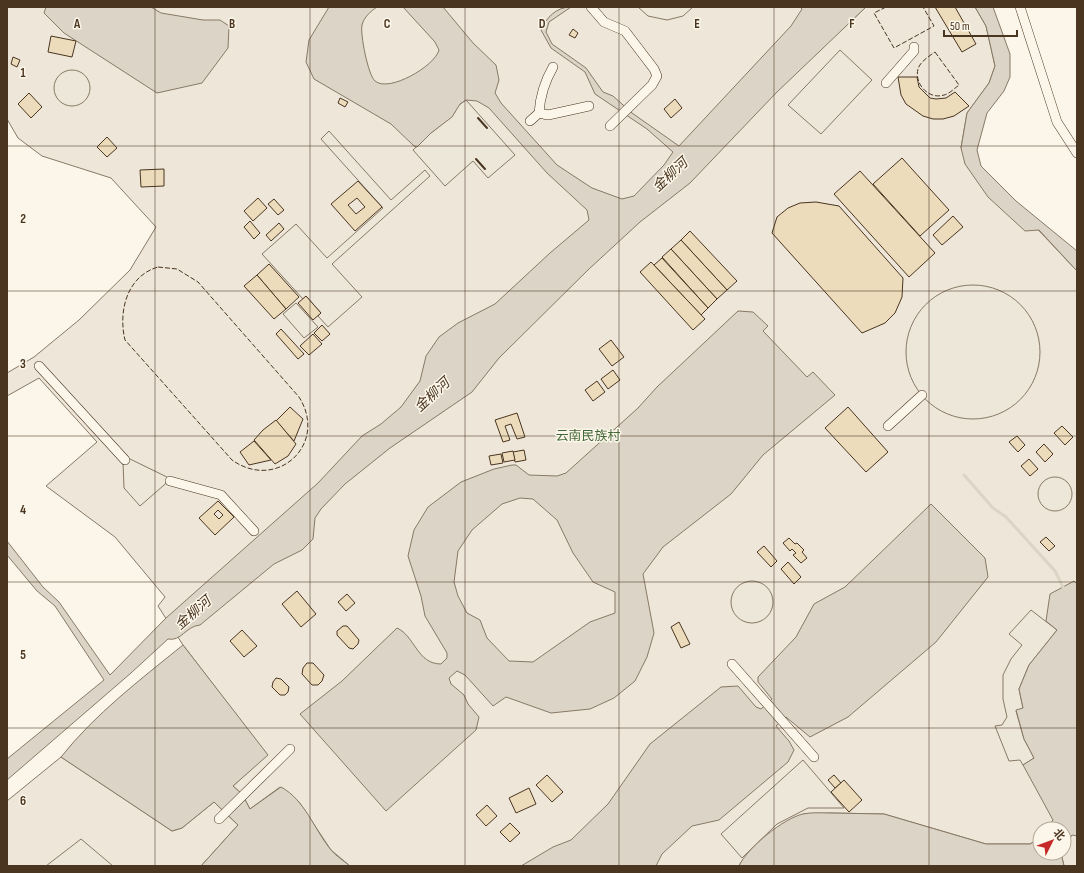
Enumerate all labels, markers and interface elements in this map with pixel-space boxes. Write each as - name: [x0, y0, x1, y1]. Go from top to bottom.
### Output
- scale bar: [944, 12, 1017, 38]
- text: A: [73, 16, 81, 32]
- text: B: [229, 16, 235, 32]
- text: C: [384, 16, 391, 32]
- text: D: [539, 16, 546, 32]
- text: E: [694, 16, 700, 32]
- text: F: [849, 16, 855, 32]
- text: 50 m: [950, 19, 970, 34]
- text: 1: [20, 65, 26, 81]
- water label: 金柳河: [649, 152, 693, 196]
- text: 2: [20, 211, 26, 227]
- text: 3: [20, 356, 26, 372]
- water label: 金柳河: [411, 372, 455, 416]
- park label: 云南民族村: [555, 428, 621, 444]
- text: 4: [20, 502, 26, 518]
- water label: 金柳河: [172, 591, 217, 633]
- text: 5: [20, 647, 26, 663]
- text: 6: [20, 793, 26, 809]
- north arrow: [1032, 821, 1072, 861]
- text: 北: [1051, 826, 1068, 843]

